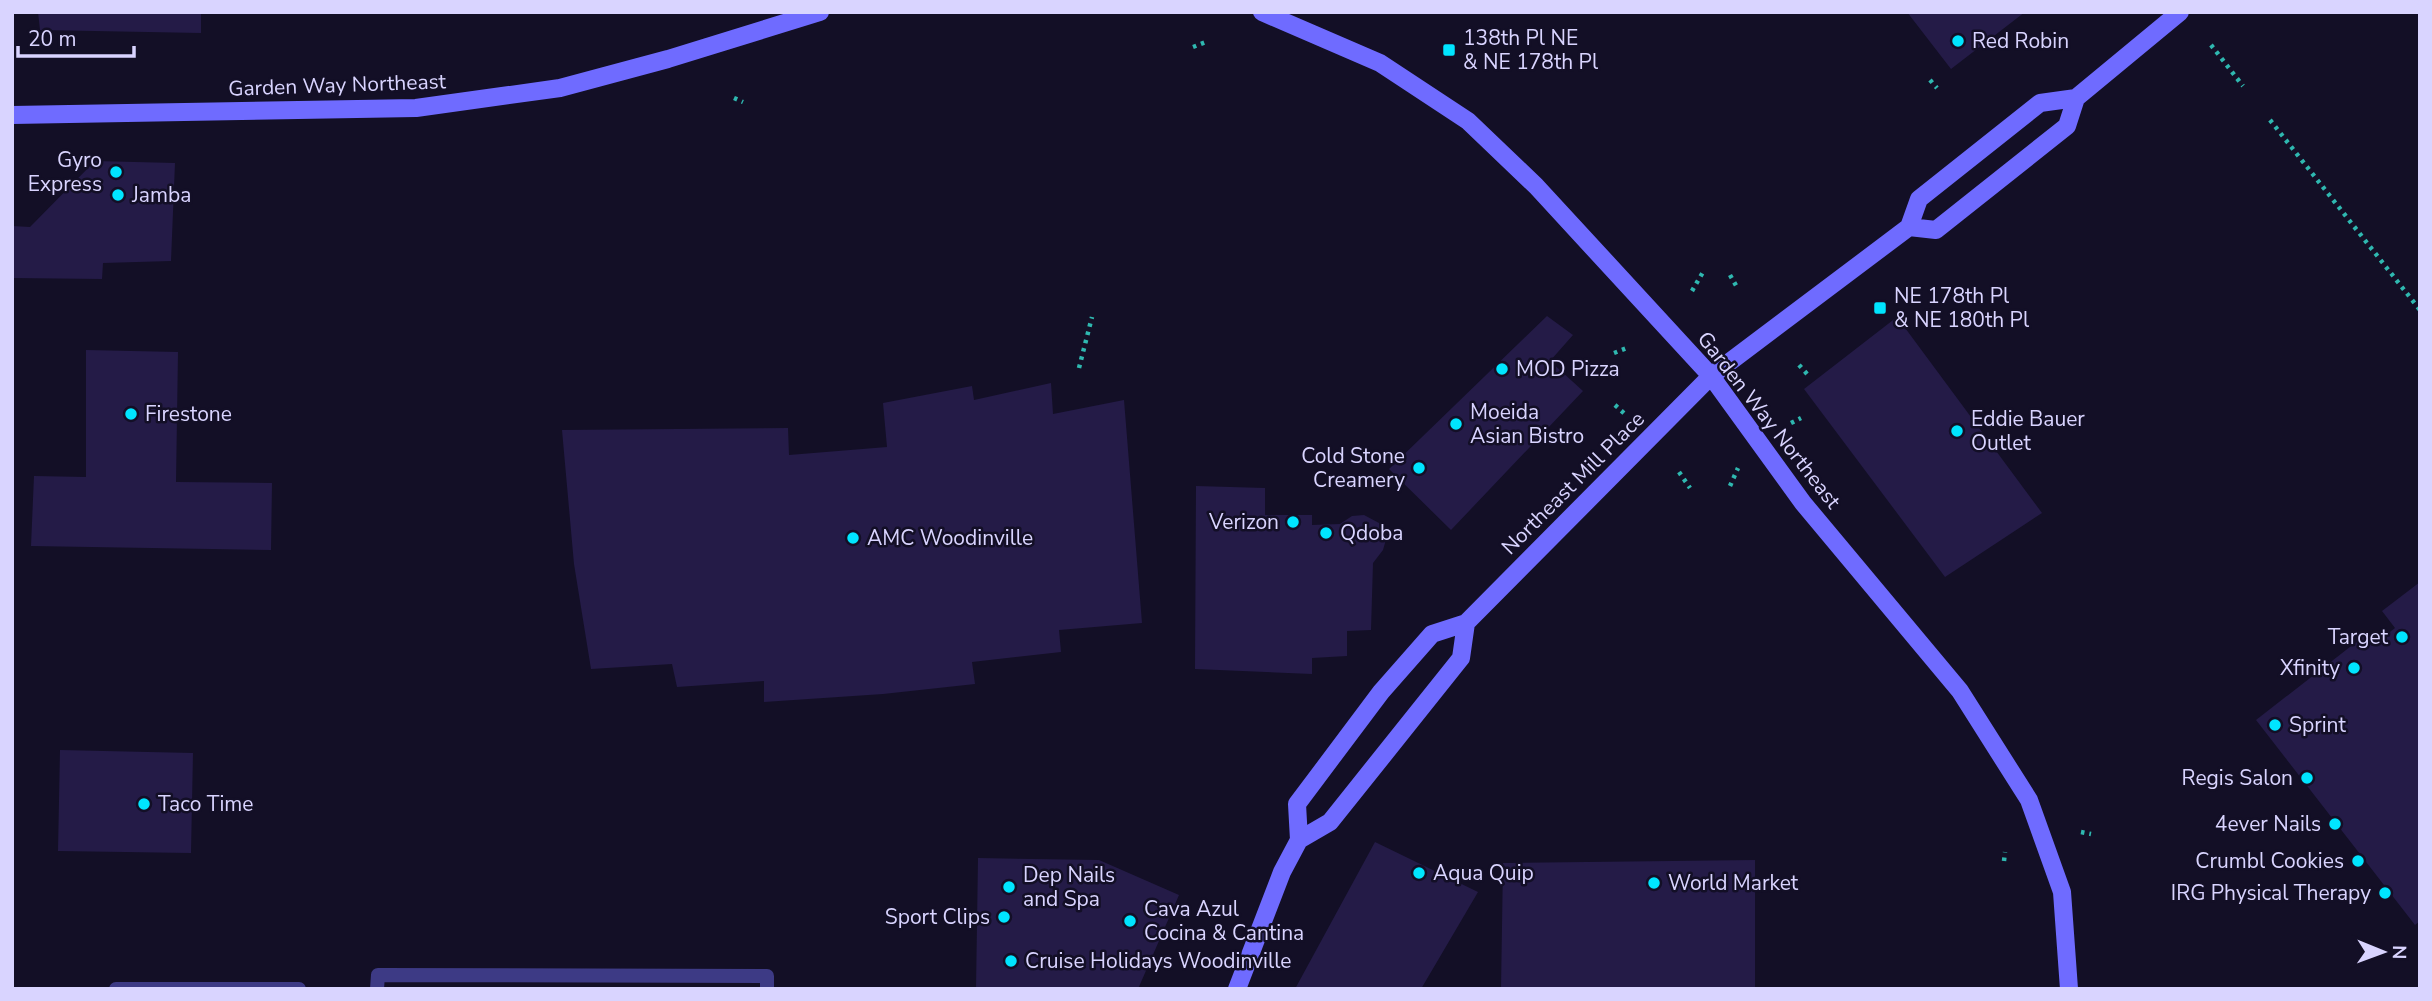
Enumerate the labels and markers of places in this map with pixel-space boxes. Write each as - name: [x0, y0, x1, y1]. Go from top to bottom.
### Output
- place label: 138th Pl NE & NE 178th Pl: [1463, 24, 1599, 76]
- place label: Red Robin: [1972, 27, 2069, 55]
- marker: Red Robin: [1950, 33, 1966, 49]
- marker: 138th Pl NE & NE 178th Pl: [1441, 42, 1457, 58]
- place label: Gyro Express: [28, 146, 102, 198]
- marker: Gyro Express: [108, 164, 124, 180]
- place label: Jamba: [131, 181, 191, 209]
- marker: Jamba: [110, 187, 126, 203]
- place label: NE 178th Pl & NE 180th Pl: [1894, 282, 2030, 334]
- marker: NE 178th Pl & NE 180th Pl: [1872, 300, 1888, 316]
- place label: MOD Pizza: [1516, 355, 1620, 383]
- marker: MOD Pizza: [1494, 361, 1510, 377]
- place label: Moeida Asian Bistro: [1470, 398, 1584, 450]
- place label: Firestone: [145, 400, 232, 428]
- place label: Eddie Bauer Outlet: [1971, 405, 2085, 457]
- marker: Firestone: [123, 406, 139, 422]
- marker: Moeida Asian Bistro: [1448, 416, 1464, 432]
- marker: Eddie Bauer Outlet: [1949, 423, 1965, 439]
- place label: Cold Stone Creamery: [1301, 442, 1405, 494]
- marker: Cold Stone Creamery: [1411, 460, 1427, 476]
- place label: Verizon: [1208, 508, 1279, 536]
- marker: Verizon: [1285, 514, 1301, 530]
- place label: Qdoba: [1340, 519, 1403, 547]
- place label: AMC Woodinville: [867, 524, 1033, 552]
- marker: Qdoba: [1318, 525, 1334, 541]
- marker: AMC Woodinville: [845, 530, 861, 546]
- place label: Target: [2328, 623, 2389, 651]
- marker: Target: [2394, 629, 2410, 645]
- place label: Xfinity: [2280, 654, 2340, 682]
- marker: Xfinity: [2346, 660, 2362, 676]
- place label: Sprint: [2289, 711, 2346, 739]
- marker: Sprint: [2267, 717, 2283, 733]
- place label: Regis Salon: [2182, 764, 2293, 792]
- marker: Regis Salon: [2299, 770, 2315, 786]
- place label: Taco Time: [158, 790, 253, 818]
- marker: Taco Time: [136, 796, 152, 812]
- place label: 4ever Nails: [2215, 810, 2321, 838]
- marker: 4ever Nails: [2327, 816, 2343, 832]
- place label: Crumbl Cookies: [2195, 847, 2344, 875]
- marker: Crumbl Cookies: [2350, 853, 2366, 869]
- place label: Aqua Quip: [1433, 859, 1534, 887]
- place label: Dep Nails and Spa: [1023, 861, 1115, 913]
- marker: Aqua Quip: [1411, 865, 1427, 881]
- place label: World Market: [1668, 869, 1799, 897]
- marker: World Market: [1646, 875, 1662, 891]
- marker: Dep Nails and Spa: [1001, 879, 1017, 895]
- place label: IRG Physical Therapy: [2171, 879, 2371, 907]
- marker: IRG Physical Therapy: [2377, 885, 2393, 901]
- place label: Cava Azul Cocina & Cantina: [1144, 895, 1304, 947]
- place label: Sport Clips: [885, 903, 990, 931]
- marker: Sport Clips: [996, 909, 1012, 925]
- marker: Cava Azul Cocina & Cantina: [1122, 913, 1138, 929]
- place label: Cruise Holidays Woodinville: [1025, 947, 1291, 975]
- marker: Cruise Holidays Woodinville: [1003, 953, 1019, 969]

